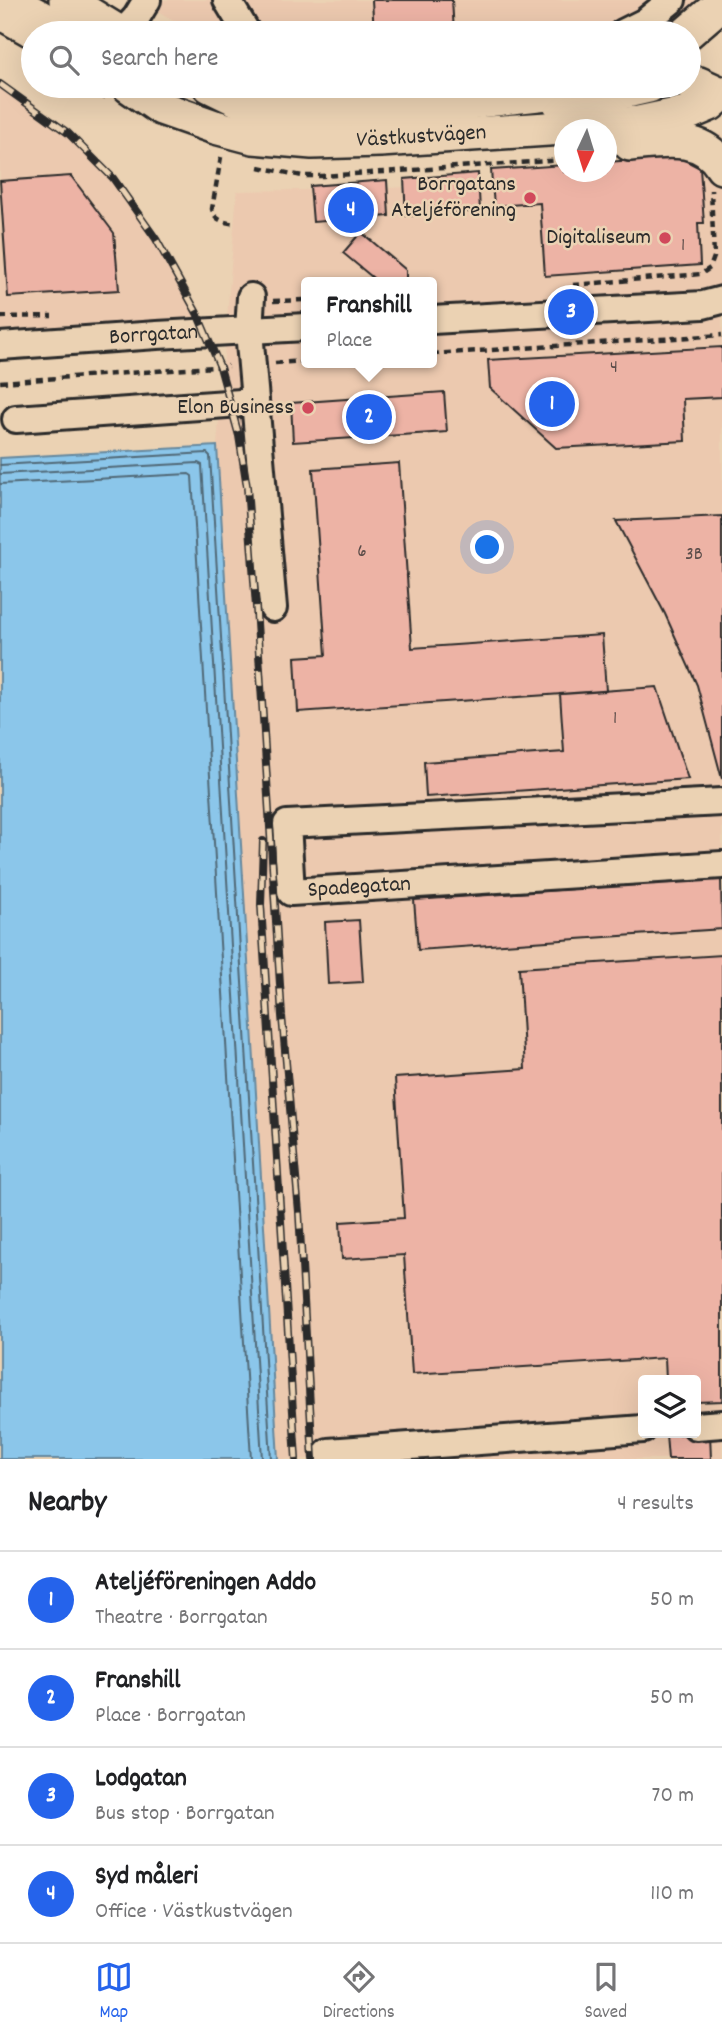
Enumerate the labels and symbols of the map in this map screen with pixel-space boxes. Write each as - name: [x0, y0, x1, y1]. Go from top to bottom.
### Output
- street label: Västkustvägen: [356, 117, 487, 157]
- north arrow: [554, 119, 617, 182]
- place label: Borrgatans Ateljéförening: [391, 169, 516, 228]
- pin: 4: [328, 184, 374, 236]
- marker: Borrgatans Ateljéförening: [522, 190, 538, 206]
- place label: Digitaliseum: [546, 222, 651, 255]
- marker: Digitaliseum: [657, 230, 673, 246]
- house number: 1: [681, 233, 685, 260]
- pin: 3: [548, 286, 594, 338]
- street label: Borrgatan: [108, 316, 199, 355]
- house number: 4: [610, 355, 618, 382]
- pin: 1: [529, 378, 575, 430]
- pin: 2: [346, 391, 392, 443]
- place label: Elon Business: [177, 392, 294, 425]
- marker: Elon Business: [300, 400, 316, 416]
- your location: [470, 530, 504, 564]
- house number: 6: [357, 539, 367, 566]
- house number: 3B: [685, 542, 703, 569]
- house number: 1: [613, 706, 617, 733]
- street label: Spadegatan: [307, 868, 412, 907]

